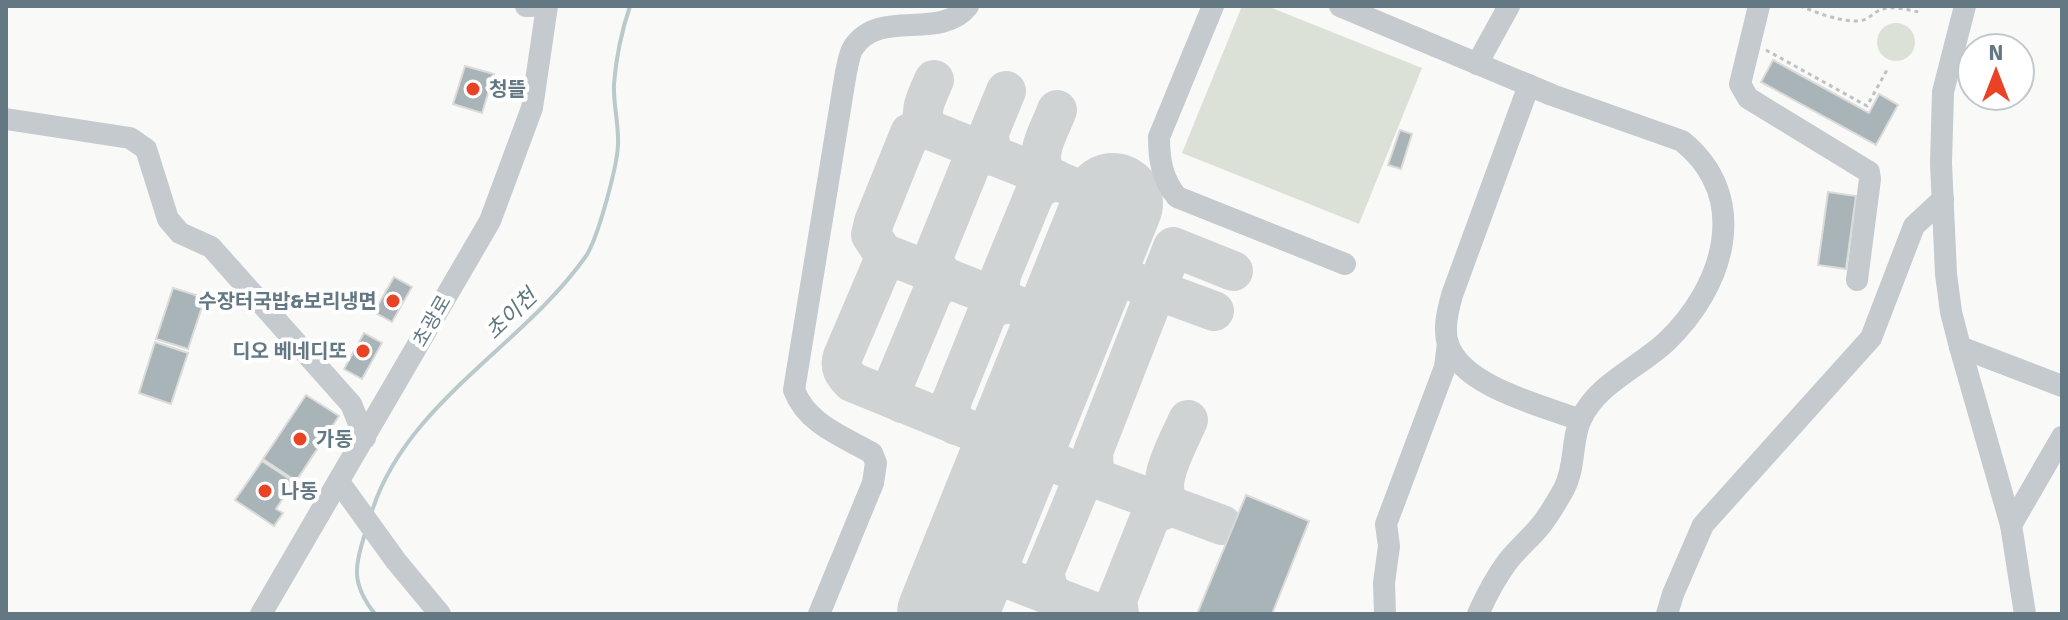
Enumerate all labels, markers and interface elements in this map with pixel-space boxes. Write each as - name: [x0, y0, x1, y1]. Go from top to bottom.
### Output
- north arrow: [1956, 32, 2036, 112]
- text: N: [1988, 39, 2004, 66]
- place label: 청뜰: [489, 77, 526, 102]
- marker: 청뜰: [464, 80, 482, 98]
- water label: 초이천: [480, 281, 544, 345]
- place label: 수장터국밥&보리냉면: [198, 289, 377, 314]
- street label: 초광로: [407, 291, 457, 351]
- marker: 수장터국밥&보리냉면: [384, 292, 402, 310]
- place label: 디오 베네디또: [232, 339, 347, 364]
- marker: 디오 베네디또: [354, 342, 372, 360]
- place label: 가동: [316, 427, 353, 452]
- marker: 가동: [291, 430, 309, 448]
- place label: 나동: [281, 479, 318, 504]
- marker: 나동: [256, 482, 274, 500]

